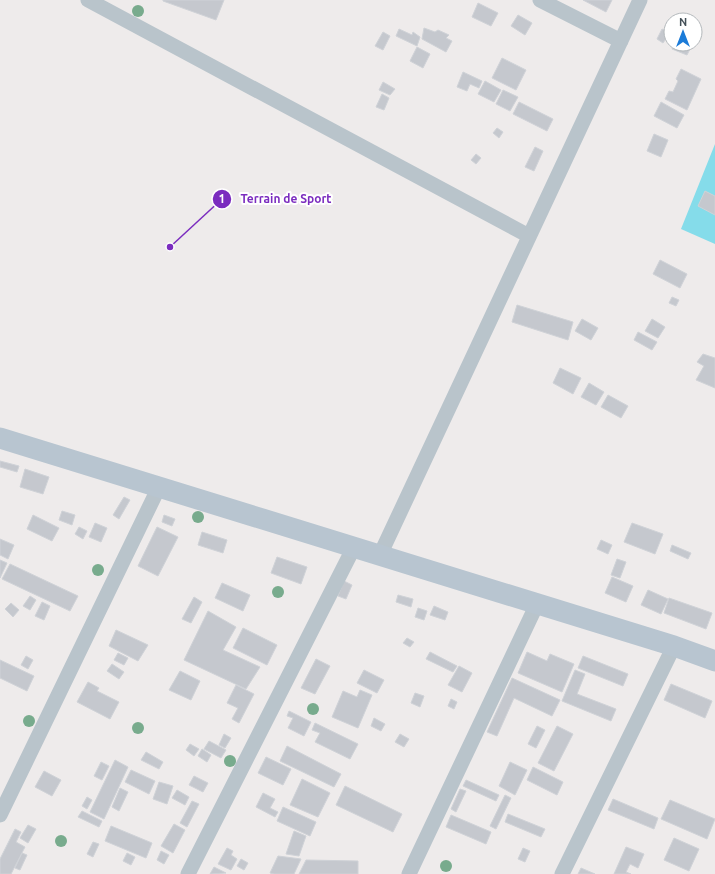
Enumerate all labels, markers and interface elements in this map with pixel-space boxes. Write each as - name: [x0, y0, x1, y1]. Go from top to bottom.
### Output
- north arrow: [663, 12, 703, 52]
- text: N: [679, 16, 687, 28]
- callout: Terrain de Sport: [212, 187, 339, 211]
- text: 1: [219, 192, 225, 205]
- text: Terrain de Sport: [240, 192, 332, 205]

